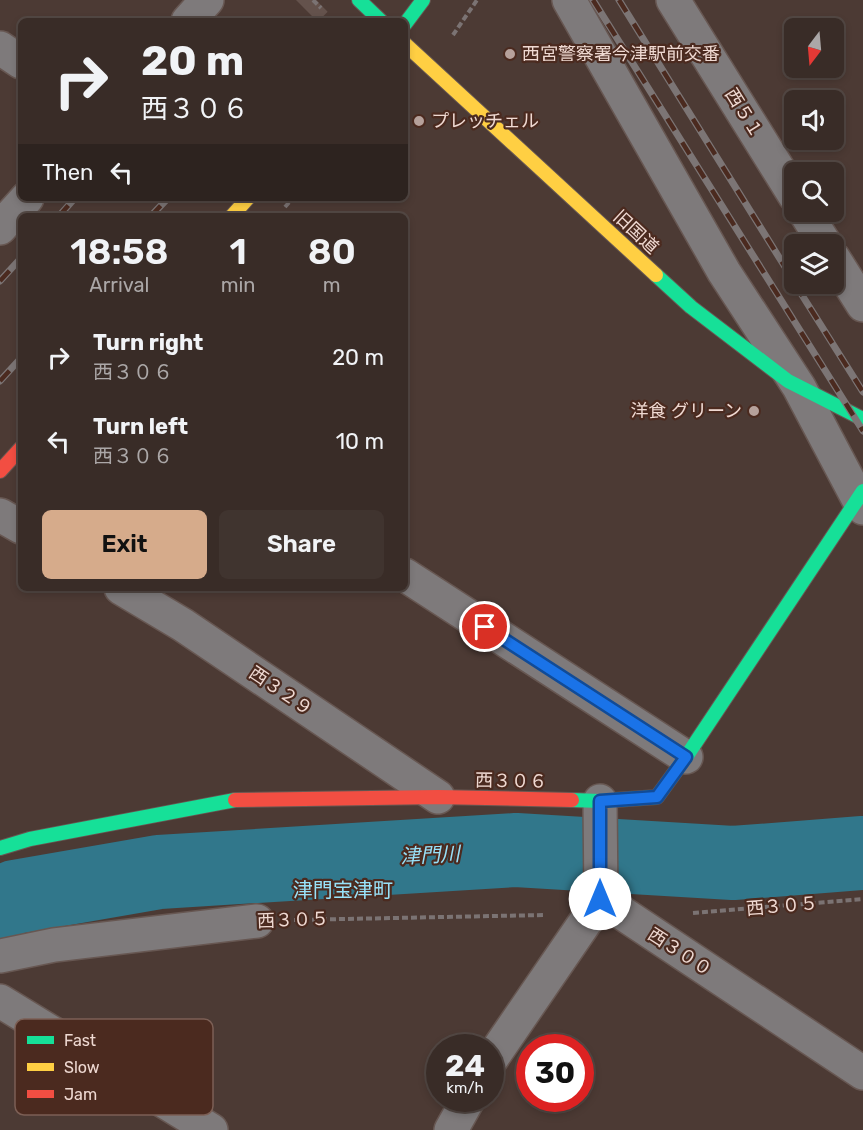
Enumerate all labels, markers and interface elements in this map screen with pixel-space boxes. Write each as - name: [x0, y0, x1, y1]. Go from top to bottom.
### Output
- north arrow: [784, 18, 844, 78]
- map controls: [784, 18, 844, 294]
- text: 20 m: [141, 36, 244, 86]
- icon: right: [42, 42, 120, 120]
- place label: 西宮警察署今津駅前交番: [522, 43, 720, 65]
- marker: 西宮警察署今津駅前交番: [503, 47, 517, 61]
- street label: 西５１: [720, 84, 768, 142]
- button: sound: [784, 90, 844, 150]
- text: 西３０６: [141, 93, 249, 125]
- place label: プレッチェル: [431, 110, 539, 132]
- marker: プレッチェル: [412, 114, 426, 128]
- icon: left: [105, 156, 138, 189]
- text: Then: [42, 159, 93, 186]
- button: search: [784, 162, 844, 222]
- street label: 旧国道: [609, 206, 663, 258]
- text: 18:58: [70, 230, 168, 273]
- text: 1: [229, 230, 247, 273]
- text: 80: [308, 230, 356, 273]
- button: layers: [784, 234, 844, 294]
- text: Arrival: [89, 273, 149, 297]
- text: min: [221, 273, 255, 297]
- text: m: [323, 273, 341, 297]
- text: Turn right: [93, 329, 203, 356]
- icon: right: [42, 341, 75, 374]
- text: 20 m: [332, 344, 384, 371]
- text: 西３０６: [93, 360, 173, 384]
- place label: 洋食 グリーン: [630, 400, 742, 422]
- marker: 洋食 グリーン: [747, 404, 761, 418]
- text: Turn left: [93, 413, 188, 440]
- icon: left: [42, 425, 75, 458]
- text: 10 m: [336, 428, 384, 455]
- text: 西３０６: [93, 444, 173, 468]
- button: Exit: [42, 510, 207, 579]
- button: Share: [219, 510, 384, 579]
- pin: [459, 601, 510, 652]
- icon: arrive: [468, 610, 501, 643]
- street label: 西３２９: [245, 662, 317, 720]
- street label: 西３０６: [475, 769, 547, 793]
- water label: 津門川: [399, 841, 463, 869]
- position arrow: [568, 867, 632, 931]
- district label: 津門宝津町: [293, 878, 393, 902]
- street label: 西３０５: [745, 892, 819, 920]
- street label: 西３０５: [257, 908, 329, 932]
- street label: 西３００: [644, 923, 716, 981]
- legend: [15, 1019, 213, 1115]
- text: Fast: [64, 1031, 96, 1050]
- speed limit sign: 30: [516, 1034, 594, 1112]
- text: 24: [445, 1048, 485, 1084]
- text: Slow: [64, 1058, 100, 1077]
- text: km/h: [446, 1079, 484, 1097]
- text: Jam: [64, 1085, 97, 1104]

